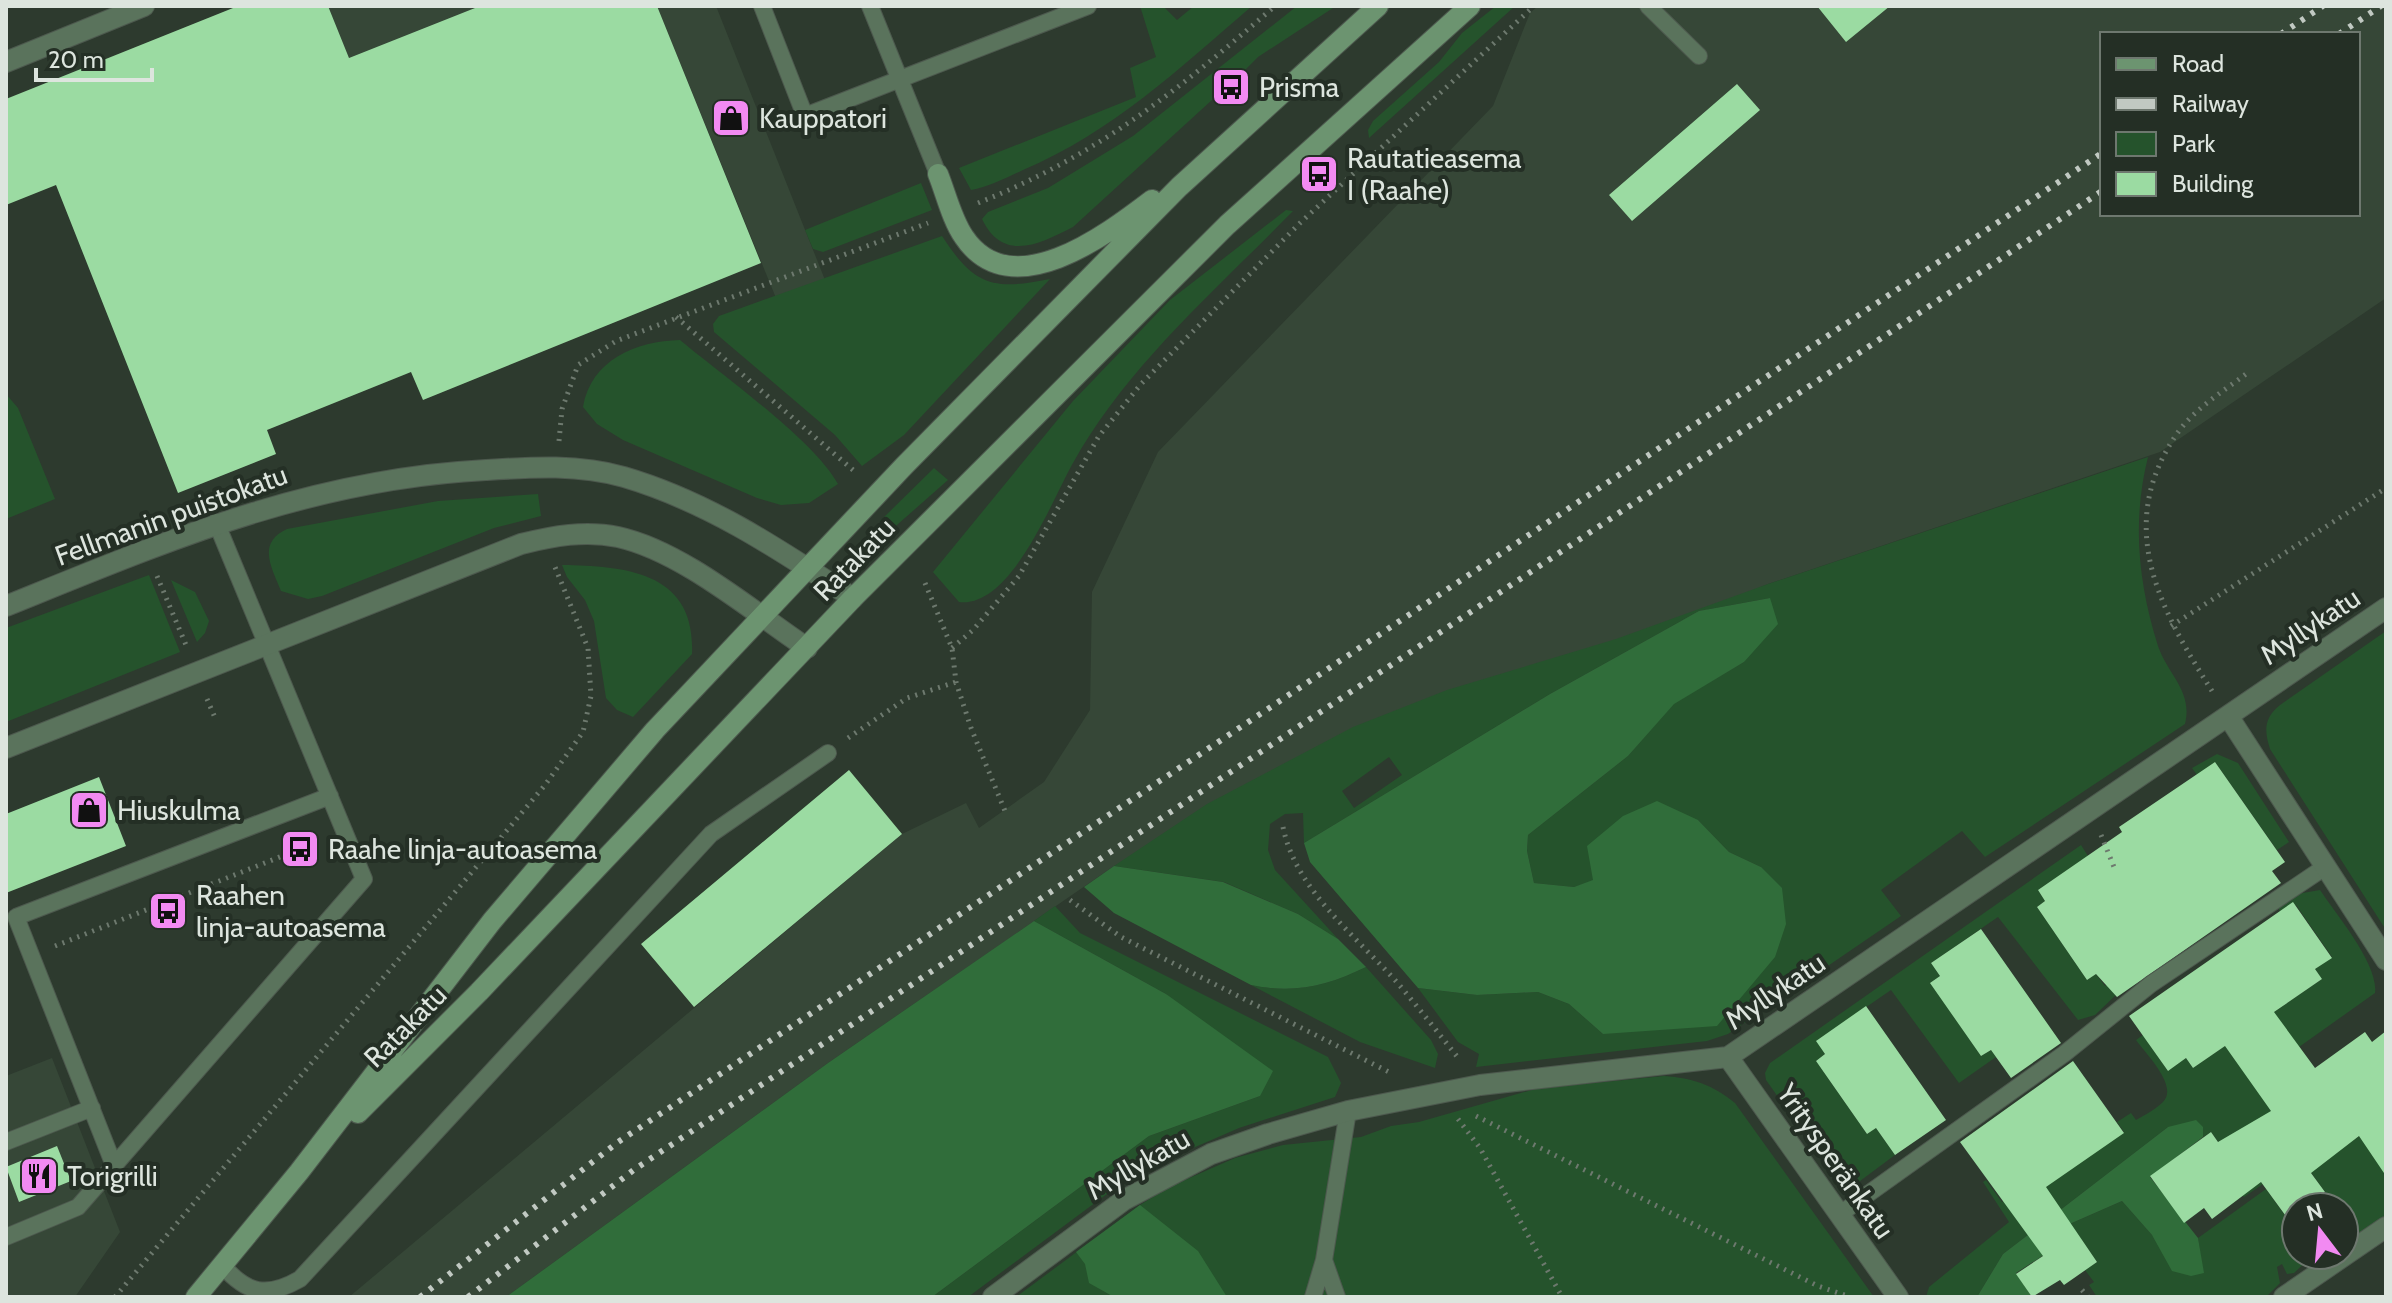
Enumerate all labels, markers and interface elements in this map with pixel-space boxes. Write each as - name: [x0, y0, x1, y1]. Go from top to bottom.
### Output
- scale bar: [36, 32, 152, 82]
- legend: [2100, 32, 2360, 216]
- text: 20 m: [48, 45, 104, 74]
- text: Road: [2172, 49, 2224, 78]
- bus stop icon: Prisma: [1210, 66, 1252, 108]
- place label: Prisma: [1259, 70, 1340, 104]
- text: Railway: [2172, 89, 2249, 118]
- shop icon: Kauppatori: [710, 97, 752, 139]
- place label: Kauppatori: [759, 101, 887, 135]
- text: Park: [2172, 129, 2215, 158]
- place label: Rautatieasema I (Raahe): [1347, 141, 1522, 207]
- bus stop icon: Rautatieasema I (Raahe): [1298, 153, 1340, 195]
- text: Building: [2172, 169, 2254, 198]
- street label: Fellmanin puistokatu: [50, 457, 292, 573]
- street label: Ratakatu: [806, 510, 902, 608]
- street label: Myllykatu: [2254, 580, 2366, 672]
- shop icon: Hiuskulma: [68, 789, 110, 831]
- place label: Hiuskulma: [117, 793, 241, 827]
- bus stop icon: Raahe linja-autoasema: [279, 828, 321, 870]
- place label: Raahe linja-autoasema: [328, 832, 598, 866]
- place label: Raahen linja-autoasema: [196, 878, 386, 944]
- bus stop icon: Raahen linja-autoasema: [147, 890, 189, 932]
- street label: Myllykatu: [1719, 945, 1831, 1037]
- street label: Ratakatu: [357, 978, 453, 1074]
- street label: Yritysperänkatu: [1770, 1076, 1902, 1245]
- street label: Myllykatu: [1081, 1121, 1195, 1207]
- restaurant icon: Torigrilli: [18, 1155, 60, 1197]
- place label: Torigrilli: [67, 1159, 158, 1193]
- north arrow: [2280, 1191, 2360, 1271]
- text: N: [2303, 1197, 2326, 1227]

